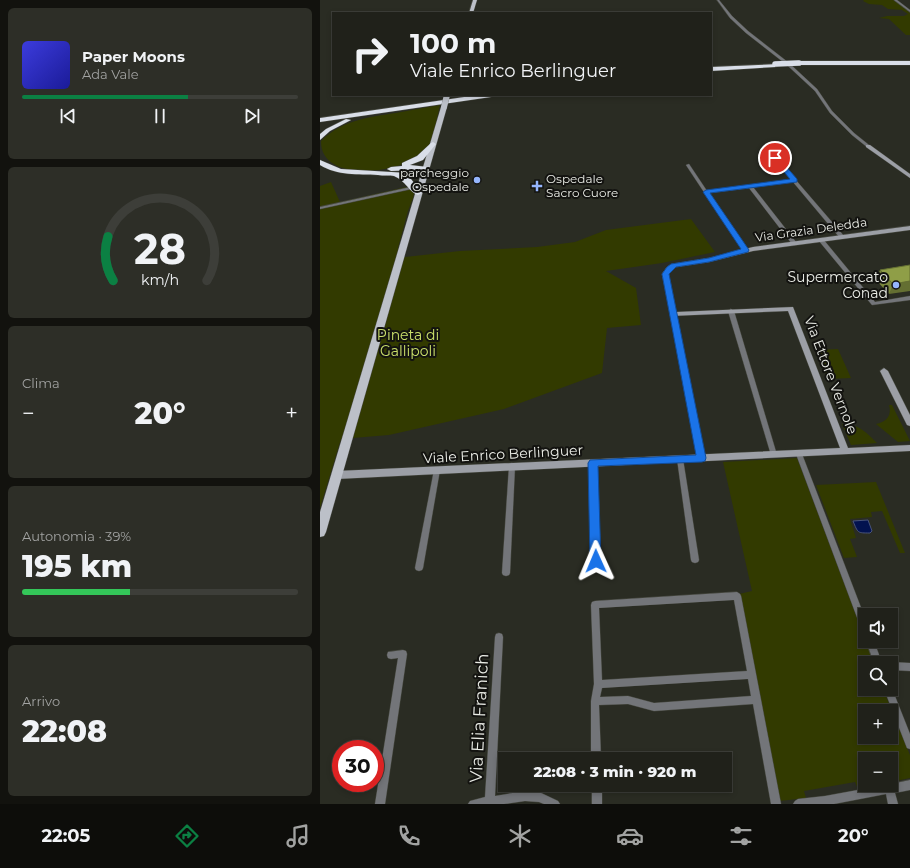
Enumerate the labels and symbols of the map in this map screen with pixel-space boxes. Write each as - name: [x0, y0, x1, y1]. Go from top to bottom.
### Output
- pin: [758, 141, 792, 175]
- place label: parcheggio Ospedale: [400, 165, 469, 194]
- place label: Ospedale Sacro Cuore: [546, 171, 618, 200]
- marker: parcheggio Ospedale: [472, 175, 482, 185]
- marker: Ospedale Sacro Cuore: [531, 180, 543, 192]
- street label: Via Grazia Deledda: [754, 214, 868, 245]
- place label: Supermercato Conad: [787, 268, 888, 302]
- marker: Supermercato Conad: [891, 280, 901, 290]
- street label: Via Ettore Vernole: [800, 313, 862, 437]
- park label: Pineta di Gallipoli: [377, 326, 439, 360]
- street label: Viale Enrico Berlinguer: [422, 441, 584, 467]
- position arrow: [575, 540, 617, 582]
- street label: Via Elia Franich: [466, 653, 492, 783]
- speed limit sign: 30: [332, 740, 384, 792]

